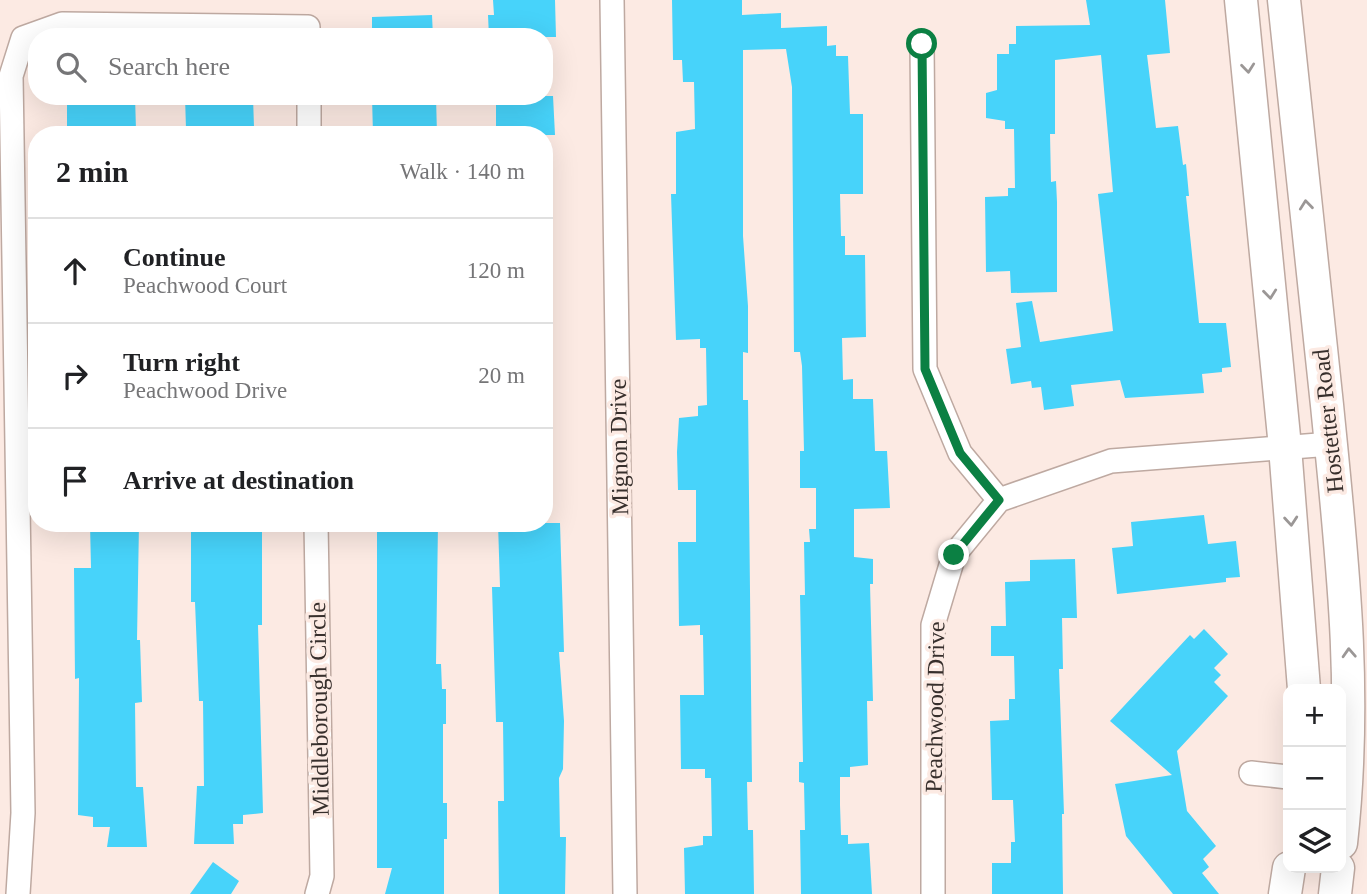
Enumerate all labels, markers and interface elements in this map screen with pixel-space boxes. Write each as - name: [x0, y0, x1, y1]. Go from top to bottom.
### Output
- search box: [28, 28, 553, 105]
- route start: [906, 28, 937, 59]
- icon: search: [52, 48, 90, 86]
- text: Search here: [108, 52, 230, 81]
- one-way arrow: [1240, 63, 1255, 74]
- text: 2 min: [56, 155, 129, 188]
- text: Walk · 140 m: [400, 159, 525, 184]
- one-way arrow: [1299, 199, 1314, 210]
- text: Continue: [123, 243, 226, 272]
- icon: ahead: [56, 252, 94, 290]
- text: 120 m: [467, 258, 525, 283]
- text: Peachwood Court: [123, 273, 287, 298]
- one-way arrow: [1262, 289, 1277, 300]
- text: Turn right: [123, 348, 240, 377]
- street label: Hostetter Road: [1308, 348, 1348, 494]
- icon: right: [56, 357, 94, 395]
- text: 20 m: [478, 363, 525, 388]
- text: Peachwood Drive: [123, 378, 287, 403]
- street label: Mignon Drive: [605, 378, 633, 516]
- icon: arrive: [56, 462, 94, 500]
- text: Arrive at destination: [123, 466, 354, 495]
- one-way arrow: [1283, 516, 1298, 527]
- route end: [938, 539, 969, 570]
- street label: Middleborough Circle: [304, 602, 334, 816]
- street label: Peachwood Drive: [921, 621, 949, 793]
- one-way arrow: [1342, 647, 1357, 658]
- map controls: [1283, 684, 1346, 873]
- button: +: [1283, 684, 1346, 747]
- button: −: [1283, 747, 1346, 810]
- button: layers: [1283, 810, 1346, 873]

